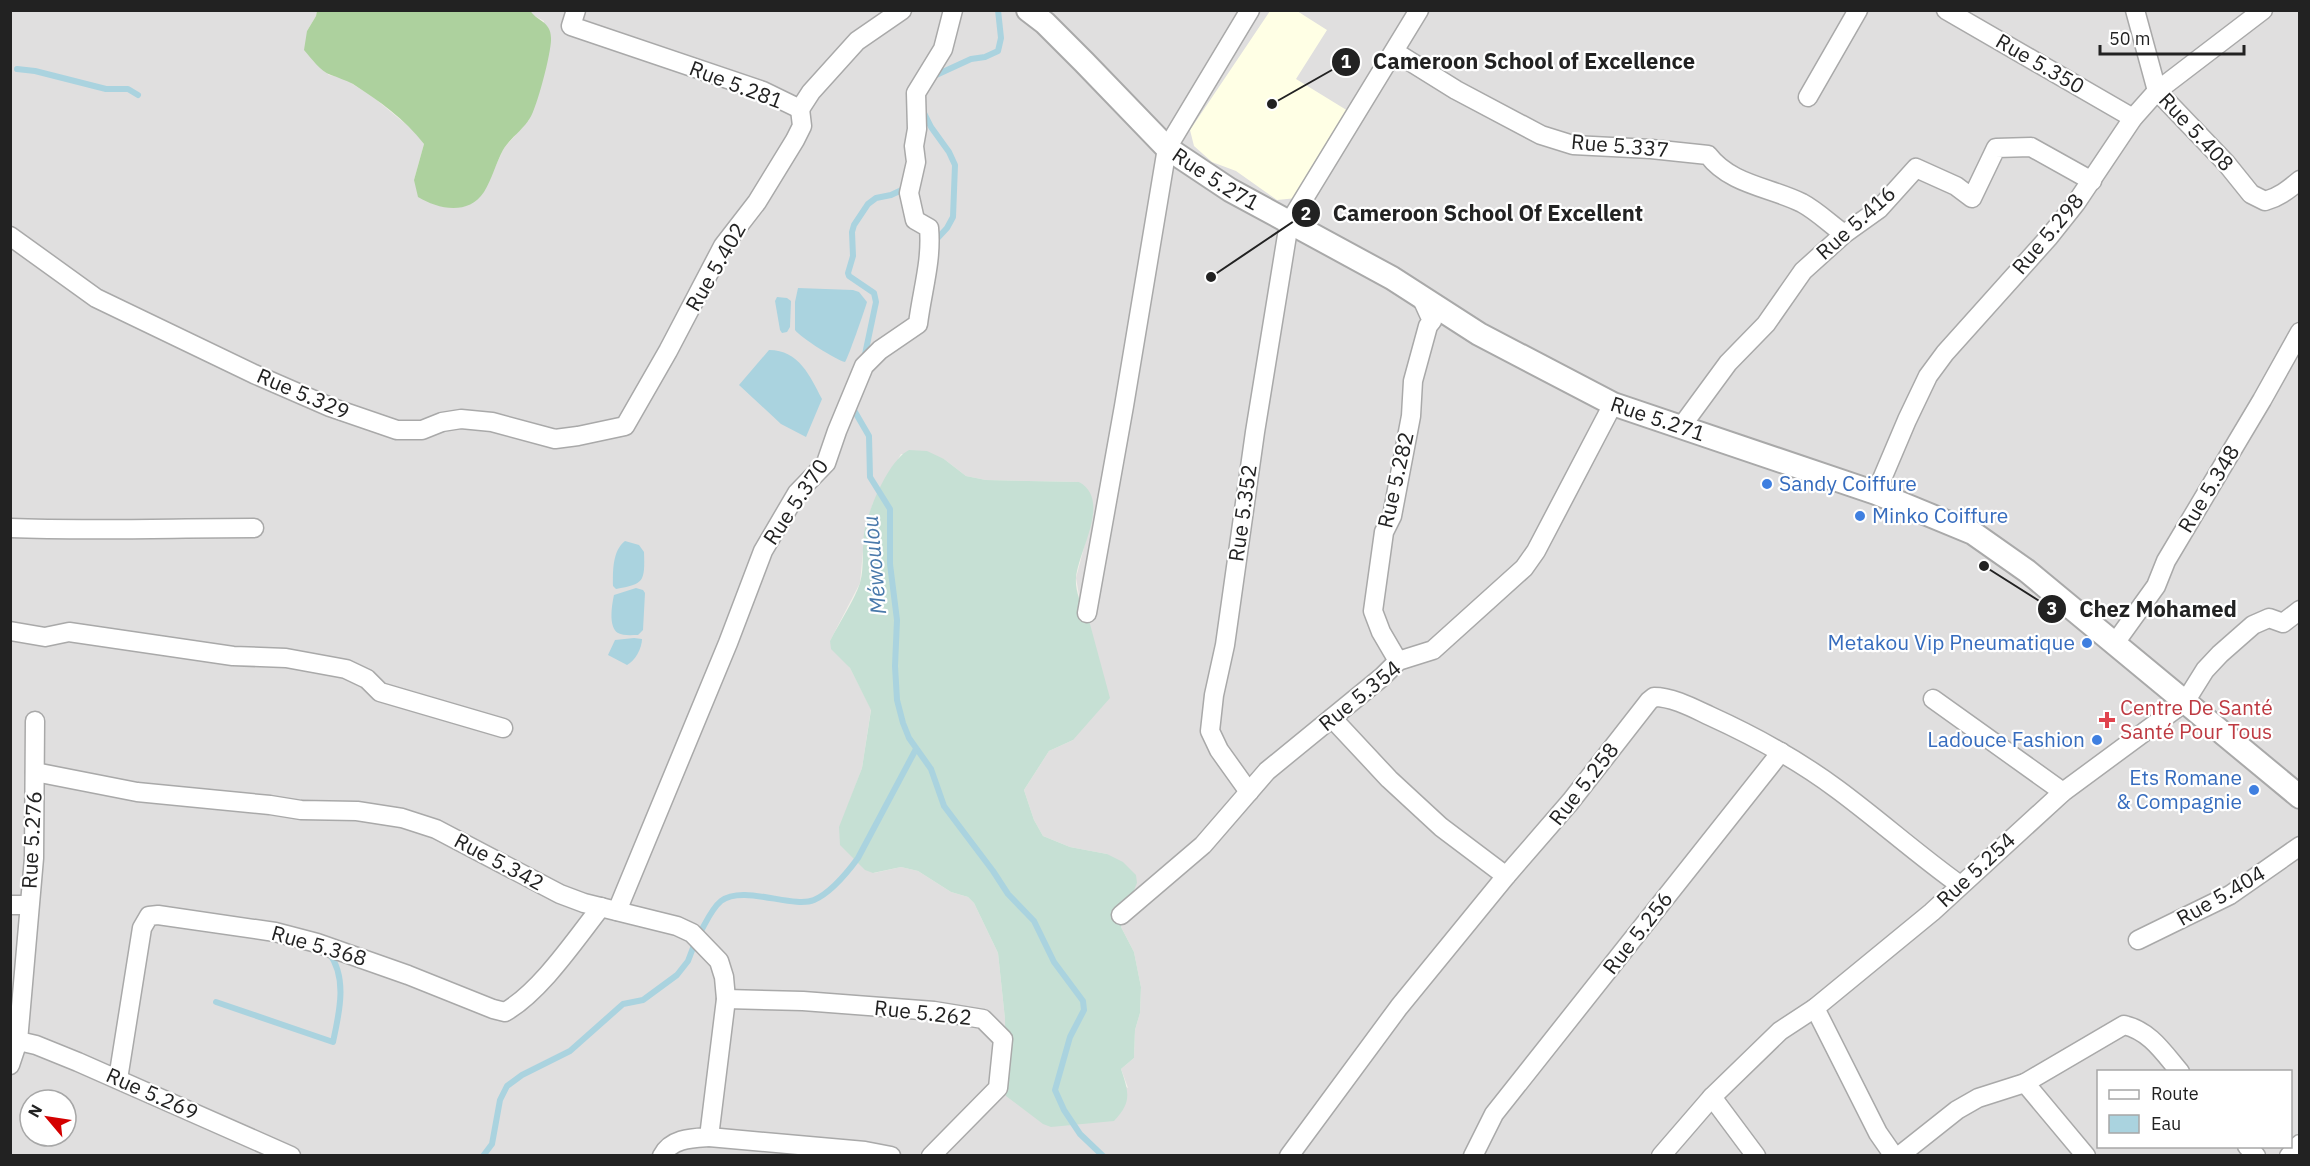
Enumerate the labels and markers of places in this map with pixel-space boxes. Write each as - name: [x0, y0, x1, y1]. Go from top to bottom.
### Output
- callout: Cameroon School of Excellence: [1331, 42, 1708, 82]
- callout: Cameroon School Of Excellent: [1291, 193, 1656, 233]
- place label: Sandy Coiffure: [1779, 469, 1917, 497]
- marker: Sandy Coiffure: [1760, 477, 1774, 491]
- place label: Minko Coiffure: [1872, 501, 2008, 529]
- marker: Minko Coiffure: [1853, 509, 1867, 523]
- callout: Chez Mohamed: [2037, 589, 2249, 629]
- place label: Metakou Vip Pneumatique: [1828, 628, 2075, 656]
- marker: Metakou Vip Pneumatique: [2080, 636, 2094, 650]
- place label: Centre De Santé Santé Pour Tous: [2120, 693, 2273, 745]
- marker: Centre De Santé Santé Pour Tous: [2098, 711, 2116, 729]
- place label: Ladouce Fashion: [1927, 725, 2085, 753]
- marker: Ladouce Fashion: [2090, 733, 2104, 747]
- place label: Ets Romane & Compagnie: [2116, 763, 2242, 815]
- marker: Ets Romane & Compagnie: [2247, 783, 2261, 797]

